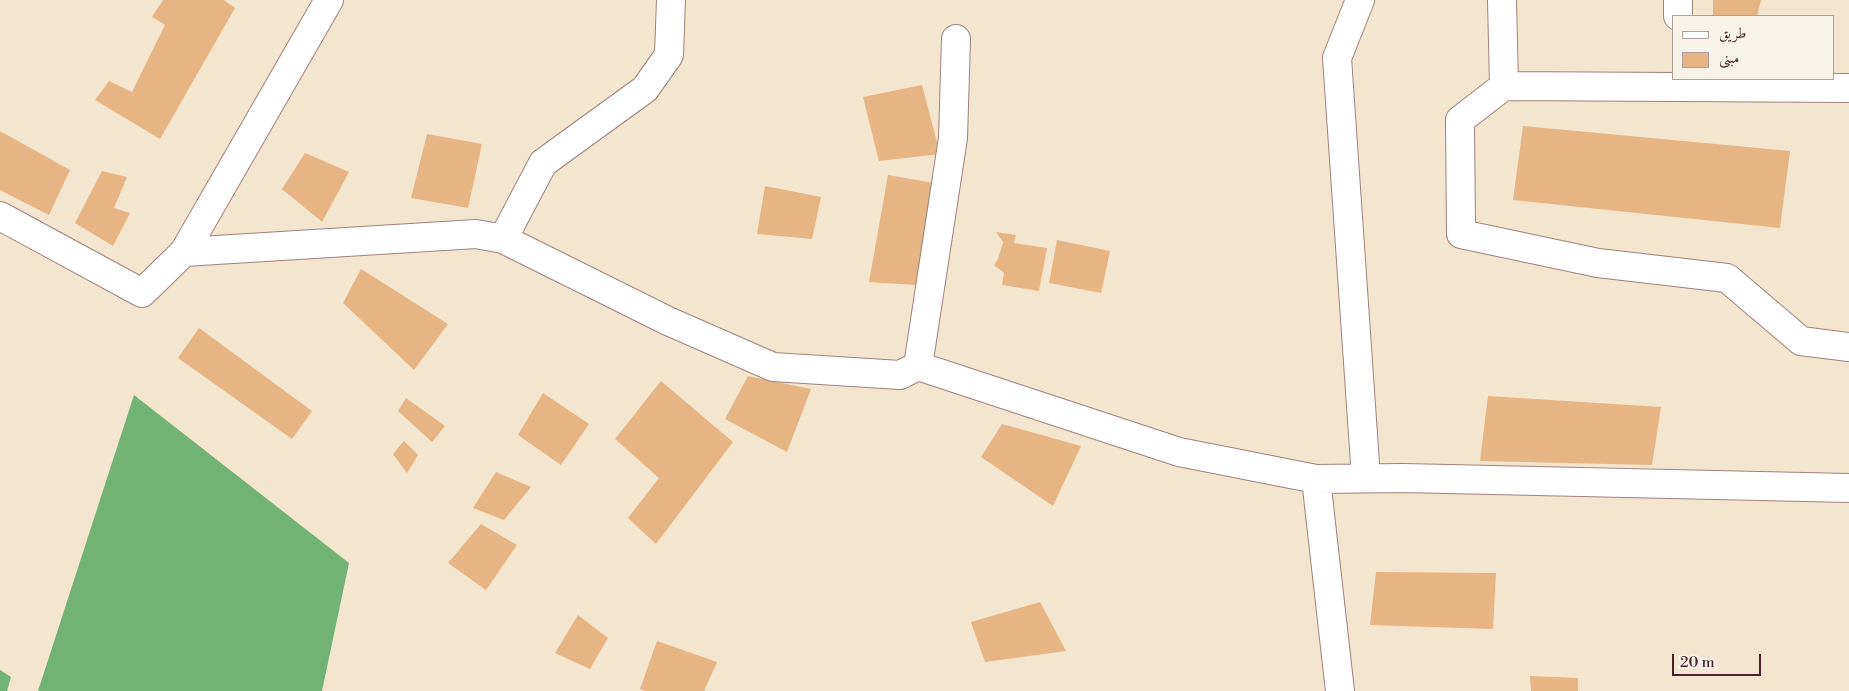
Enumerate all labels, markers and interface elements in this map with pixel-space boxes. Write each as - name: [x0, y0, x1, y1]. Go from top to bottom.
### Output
- legend: [1672, 15, 1834, 80]
- text: طريق: [1719, 24, 1746, 43]
- text: مبنى: [1719, 49, 1739, 68]
- scale bar: [1674, 644, 1763, 676]
- text: 20 m: [1680, 653, 1715, 672]

